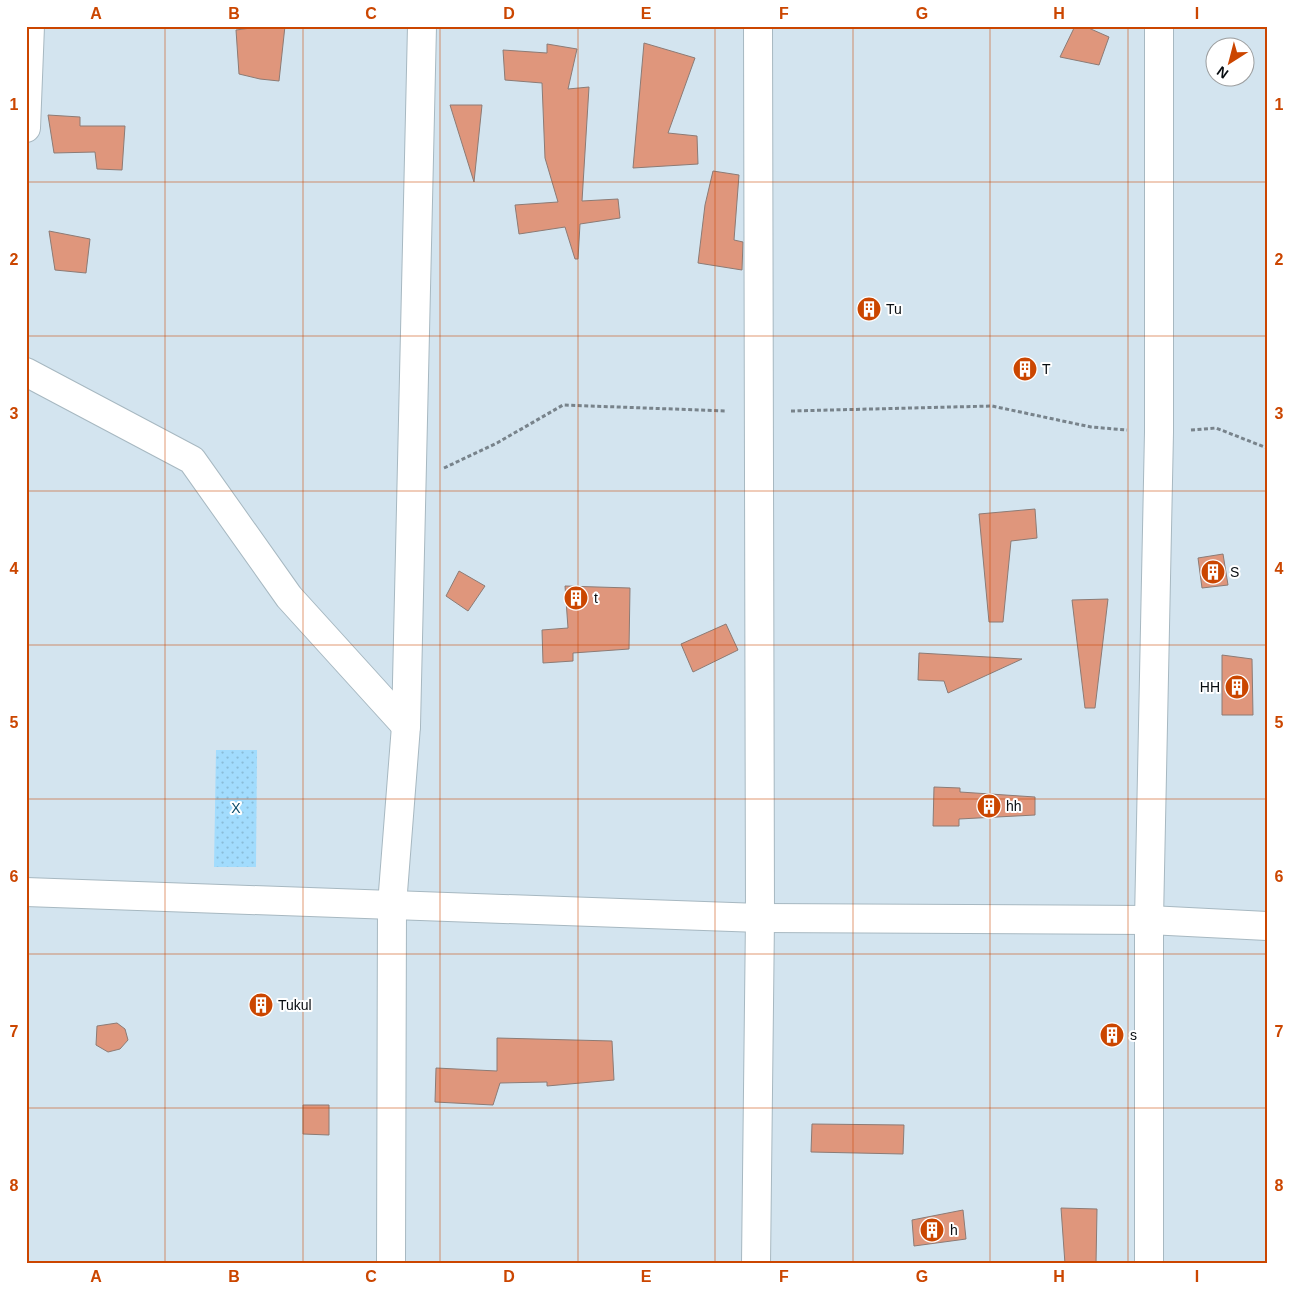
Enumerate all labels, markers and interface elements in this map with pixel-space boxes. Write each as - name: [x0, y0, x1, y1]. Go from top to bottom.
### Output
- text: A: [90, 5, 102, 22]
- text: B: [228, 5, 240, 22]
- text: C: [365, 5, 377, 22]
- text: D: [503, 5, 515, 22]
- text: E: [641, 5, 652, 22]
- text: F: [779, 5, 789, 22]
- text: G: [916, 5, 928, 22]
- text: H: [1053, 5, 1065, 22]
- text: I: [1195, 5, 1199, 22]
- north arrow: [1206, 38, 1256, 88]
- text: N: [1214, 63, 1231, 82]
- text: 1: [10, 96, 19, 113]
- text: 1: [1275, 96, 1284, 113]
- text: 2: [10, 251, 19, 268]
- text: 2: [1275, 251, 1284, 268]
- building icon: Tu: [856, 296, 882, 322]
- place label: Tu: [886, 301, 902, 317]
- building icon: T: [1012, 356, 1038, 382]
- place label: T: [1042, 361, 1051, 377]
- text: 3: [10, 405, 19, 422]
- text: 3: [1275, 405, 1284, 422]
- building icon: S: [1200, 559, 1226, 585]
- text: 4: [10, 560, 19, 577]
- text: 4: [1275, 560, 1284, 577]
- place label: S: [1230, 564, 1239, 580]
- building icon: t: [563, 585, 589, 611]
- place label: t: [594, 590, 598, 606]
- building icon: HH: [1224, 674, 1250, 700]
- place label: HH: [1200, 679, 1220, 695]
- text: 5: [10, 714, 19, 731]
- text: 5: [1275, 714, 1284, 731]
- building icon: hh: [976, 793, 1002, 819]
- place label: hh: [1006, 798, 1022, 814]
- park label: X: [231, 800, 241, 816]
- text: 6: [10, 868, 19, 885]
- text: 6: [1275, 868, 1284, 885]
- building icon: Tukul: [248, 992, 274, 1018]
- place label: Tukul: [278, 997, 312, 1013]
- building icon: s: [1099, 1022, 1125, 1048]
- text: 7: [10, 1023, 19, 1040]
- text: 7: [1275, 1023, 1284, 1040]
- place label: s: [1130, 1027, 1137, 1043]
- text: 8: [10, 1177, 19, 1194]
- text: 8: [1275, 1177, 1284, 1194]
- building icon: h: [919, 1217, 945, 1243]
- place label: h: [950, 1222, 958, 1238]
- text: A: [90, 1268, 102, 1285]
- text: B: [228, 1268, 240, 1285]
- text: C: [365, 1268, 377, 1285]
- text: D: [503, 1268, 515, 1285]
- text: E: [641, 1268, 652, 1285]
- text: F: [779, 1268, 789, 1285]
- text: G: [916, 1268, 928, 1285]
- text: H: [1053, 1268, 1065, 1285]
- text: I: [1195, 1268, 1199, 1285]

